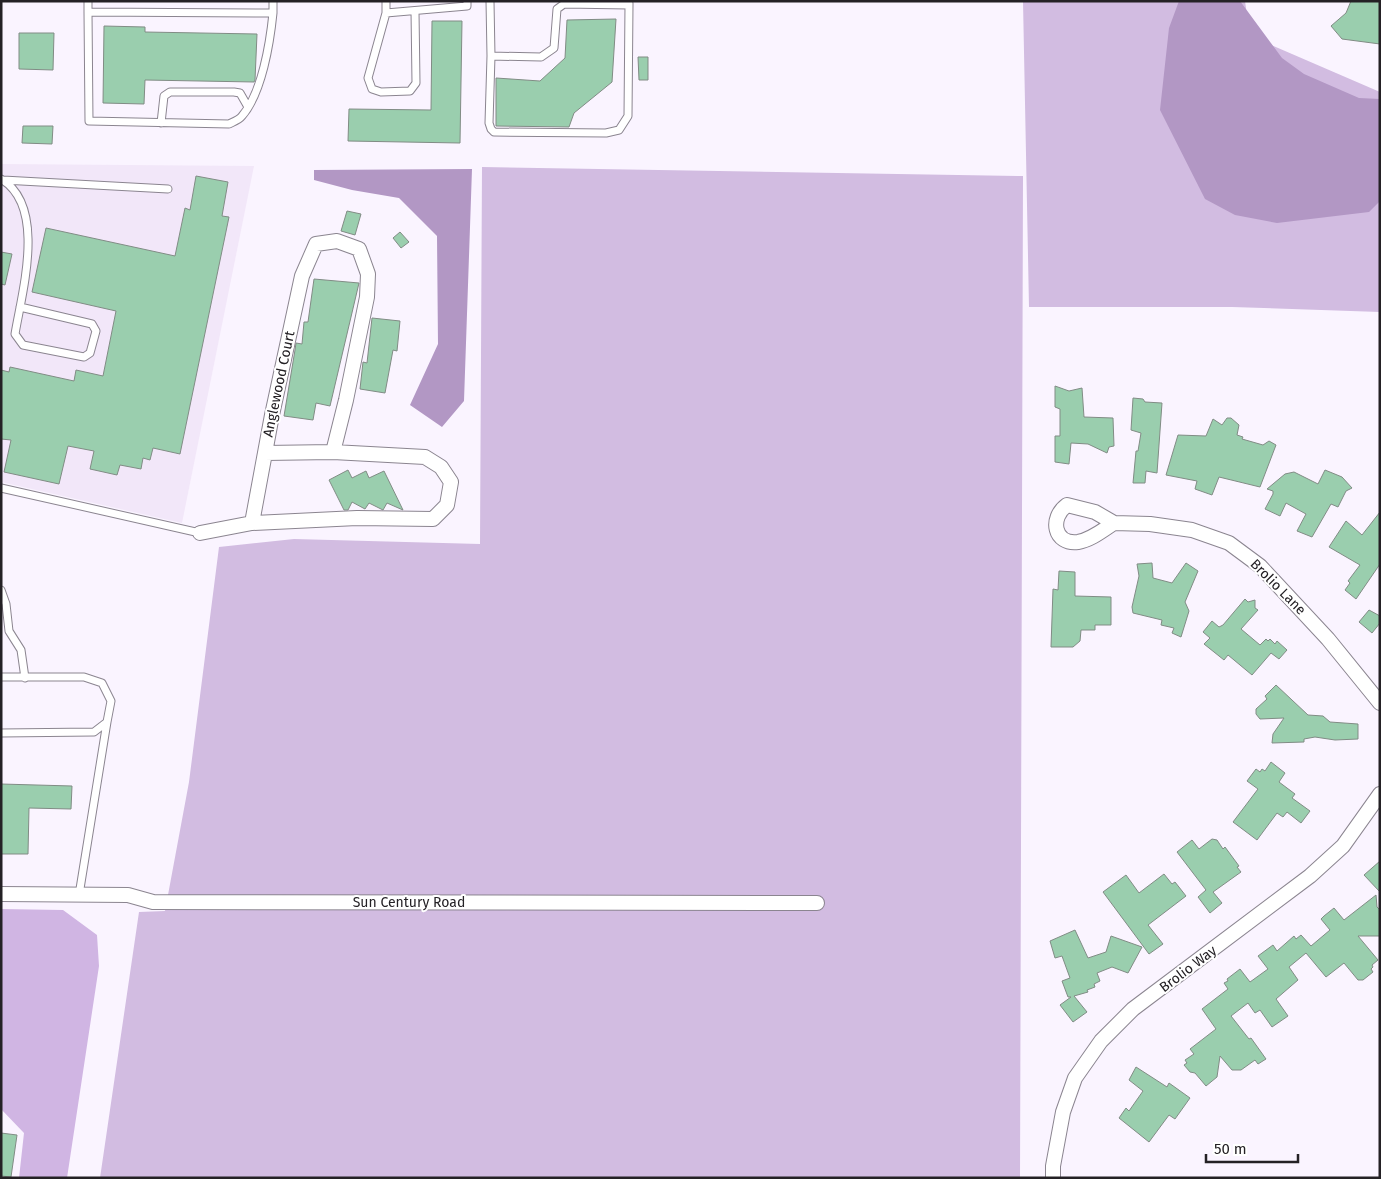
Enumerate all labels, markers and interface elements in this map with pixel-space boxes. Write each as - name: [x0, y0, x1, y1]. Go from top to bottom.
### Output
- street label: Anglewood Court: [259, 328, 299, 439]
- street label: Brolio Lane: [1247, 556, 1309, 618]
- street label: Sun Century Road: [353, 894, 465, 911]
- street label: Brolio Way: [1156, 942, 1220, 996]
- scale bar: [1206, 1132, 1298, 1164]
- text: 50 m: [1214, 1140, 1247, 1158]

